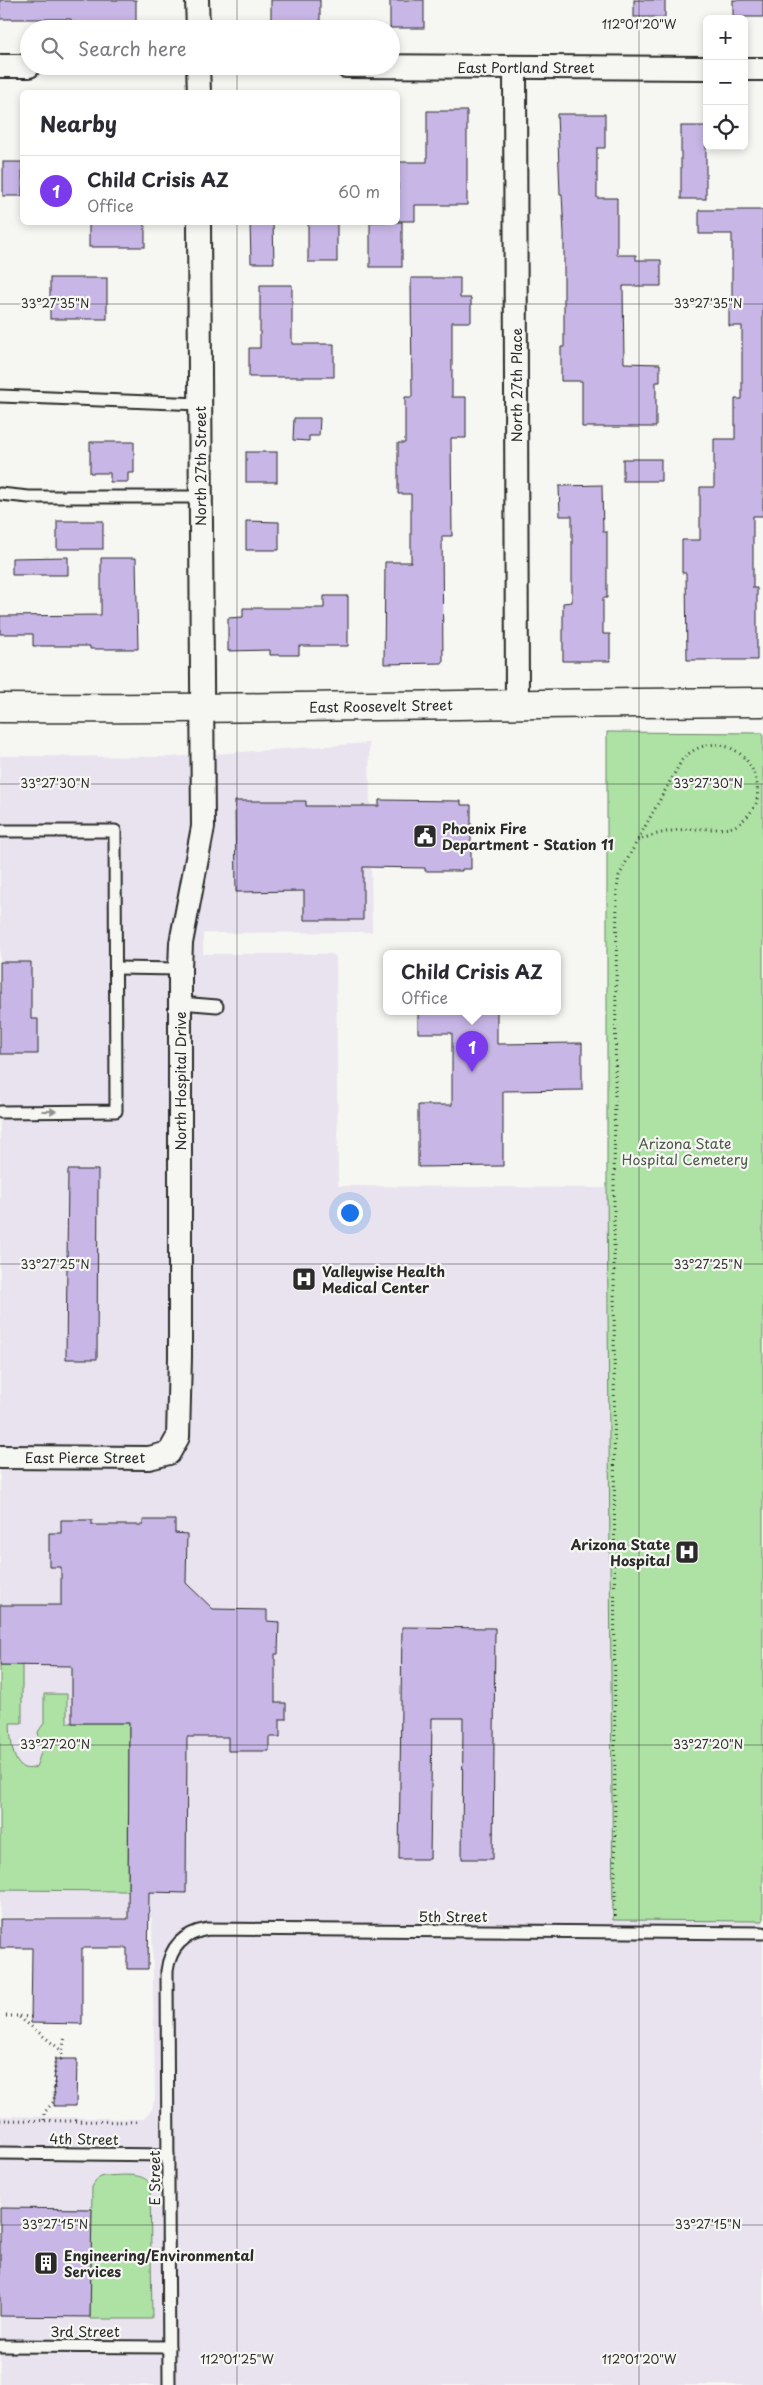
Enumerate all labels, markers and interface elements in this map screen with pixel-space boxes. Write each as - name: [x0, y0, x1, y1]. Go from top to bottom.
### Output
- text: 112°01'20"W: [602, 15, 677, 33]
- map controls: [703, 15, 748, 150]
- button: +: [703, 15, 748, 60]
- search box: [20, 20, 400, 75]
- icon: search: [38, 34, 66, 62]
- text: Search here: [78, 34, 187, 62]
- street label: East Portland Street: [458, 57, 595, 78]
- button: −: [703, 60, 748, 105]
- button: locate: [703, 105, 748, 150]
- text: Nearby: [40, 107, 117, 139]
- text: Child Crisis AZ: [87, 165, 229, 193]
- text: 1: [52, 179, 60, 203]
- text: 60 m: [338, 179, 380, 203]
- text: Office: [87, 193, 134, 217]
- text: 33°27'35"N: [21, 294, 89, 312]
- text: 33°27'35"N: [674, 294, 742, 312]
- street label: North 27th Place: [506, 327, 527, 442]
- street label: North 27th Street: [190, 406, 211, 526]
- street label: East Roosevelt Street: [309, 694, 453, 718]
- text: 33°27'30"N: [20, 774, 90, 792]
- text: 33°27'30"N: [673, 774, 743, 792]
- place label: Phoenix Fire Department - Station 11: [442, 818, 614, 855]
- public building icon: Phoenix Fire Department - Station 11: [412, 823, 438, 849]
- popup: [383, 950, 561, 1015]
- text: Child Crisis AZ: [401, 957, 543, 985]
- text: Office: [401, 985, 448, 1009]
- street label: North Hospital Drive: [170, 1012, 191, 1151]
- pin: 1: [456, 1031, 488, 1072]
- one-way arrow: [41, 1107, 57, 1115]
- park label: Arizona State Hospital Cemetery: [622, 1133, 748, 1170]
- your location: [337, 1200, 363, 1226]
- text: 33°27'25"N: [20, 1255, 90, 1273]
- text: 33°27'25"N: [673, 1255, 743, 1273]
- place label: Valleywise Health Medical Center: [322, 1261, 445, 1298]
- hospital icon: Valleywise Health Medical Center: [291, 1266, 317, 1292]
- street label: East Pierce Street: [25, 1447, 145, 1468]
- place label: Arizona State Hospital: [570, 1534, 670, 1571]
- hospital icon: Arizona State Hospital: [674, 1539, 700, 1565]
- text: 33°27'20"N: [20, 1735, 90, 1753]
- text: 33°27'20"N: [673, 1735, 743, 1753]
- street label: 5th Street: [419, 1906, 488, 1927]
- street label: 4th Street: [49, 2128, 119, 2150]
- street label: E Street: [144, 2150, 165, 2205]
- text: 33°27'15"N: [22, 2215, 88, 2233]
- text: 33°27'15"N: [675, 2215, 741, 2233]
- place label: Engineering/Environmental Services: [64, 2245, 254, 2282]
- building icon: Engineering/Environmental Services: [33, 2250, 59, 2276]
- street label: 3rd Street: [50, 2321, 120, 2342]
- text: 112°01'25"W: [200, 2350, 274, 2368]
- text: 112°01'20"W: [602, 2350, 677, 2368]

